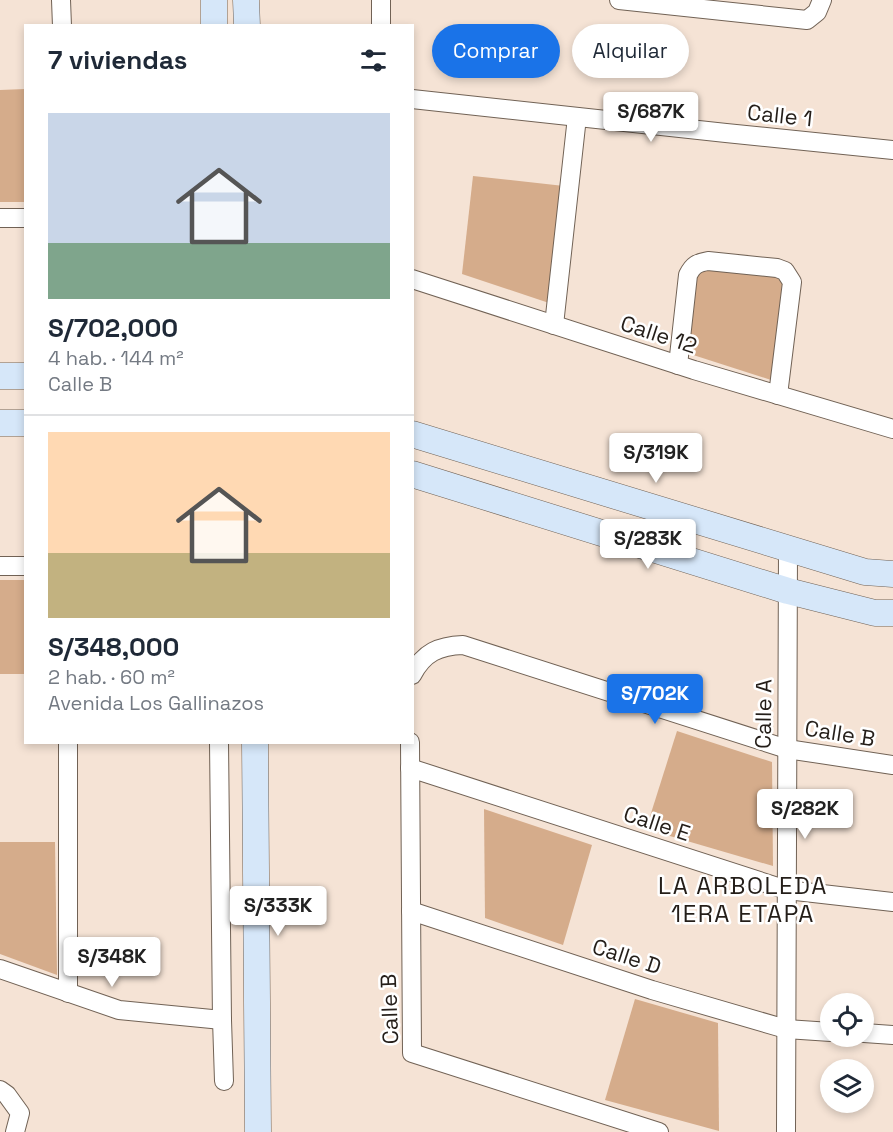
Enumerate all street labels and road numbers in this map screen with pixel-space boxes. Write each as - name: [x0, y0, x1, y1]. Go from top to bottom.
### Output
- street label: Calle 1: [746, 98, 814, 132]
- street label: Calle 12: [617, 309, 701, 359]
- street label: Calle A: [748, 679, 778, 749]
- street label: Calle B: [803, 714, 877, 752]
- street label: Calle E: [620, 799, 694, 847]
- street label: Calle D: [589, 932, 665, 980]
- street label: Calle B: [374, 973, 404, 1045]

